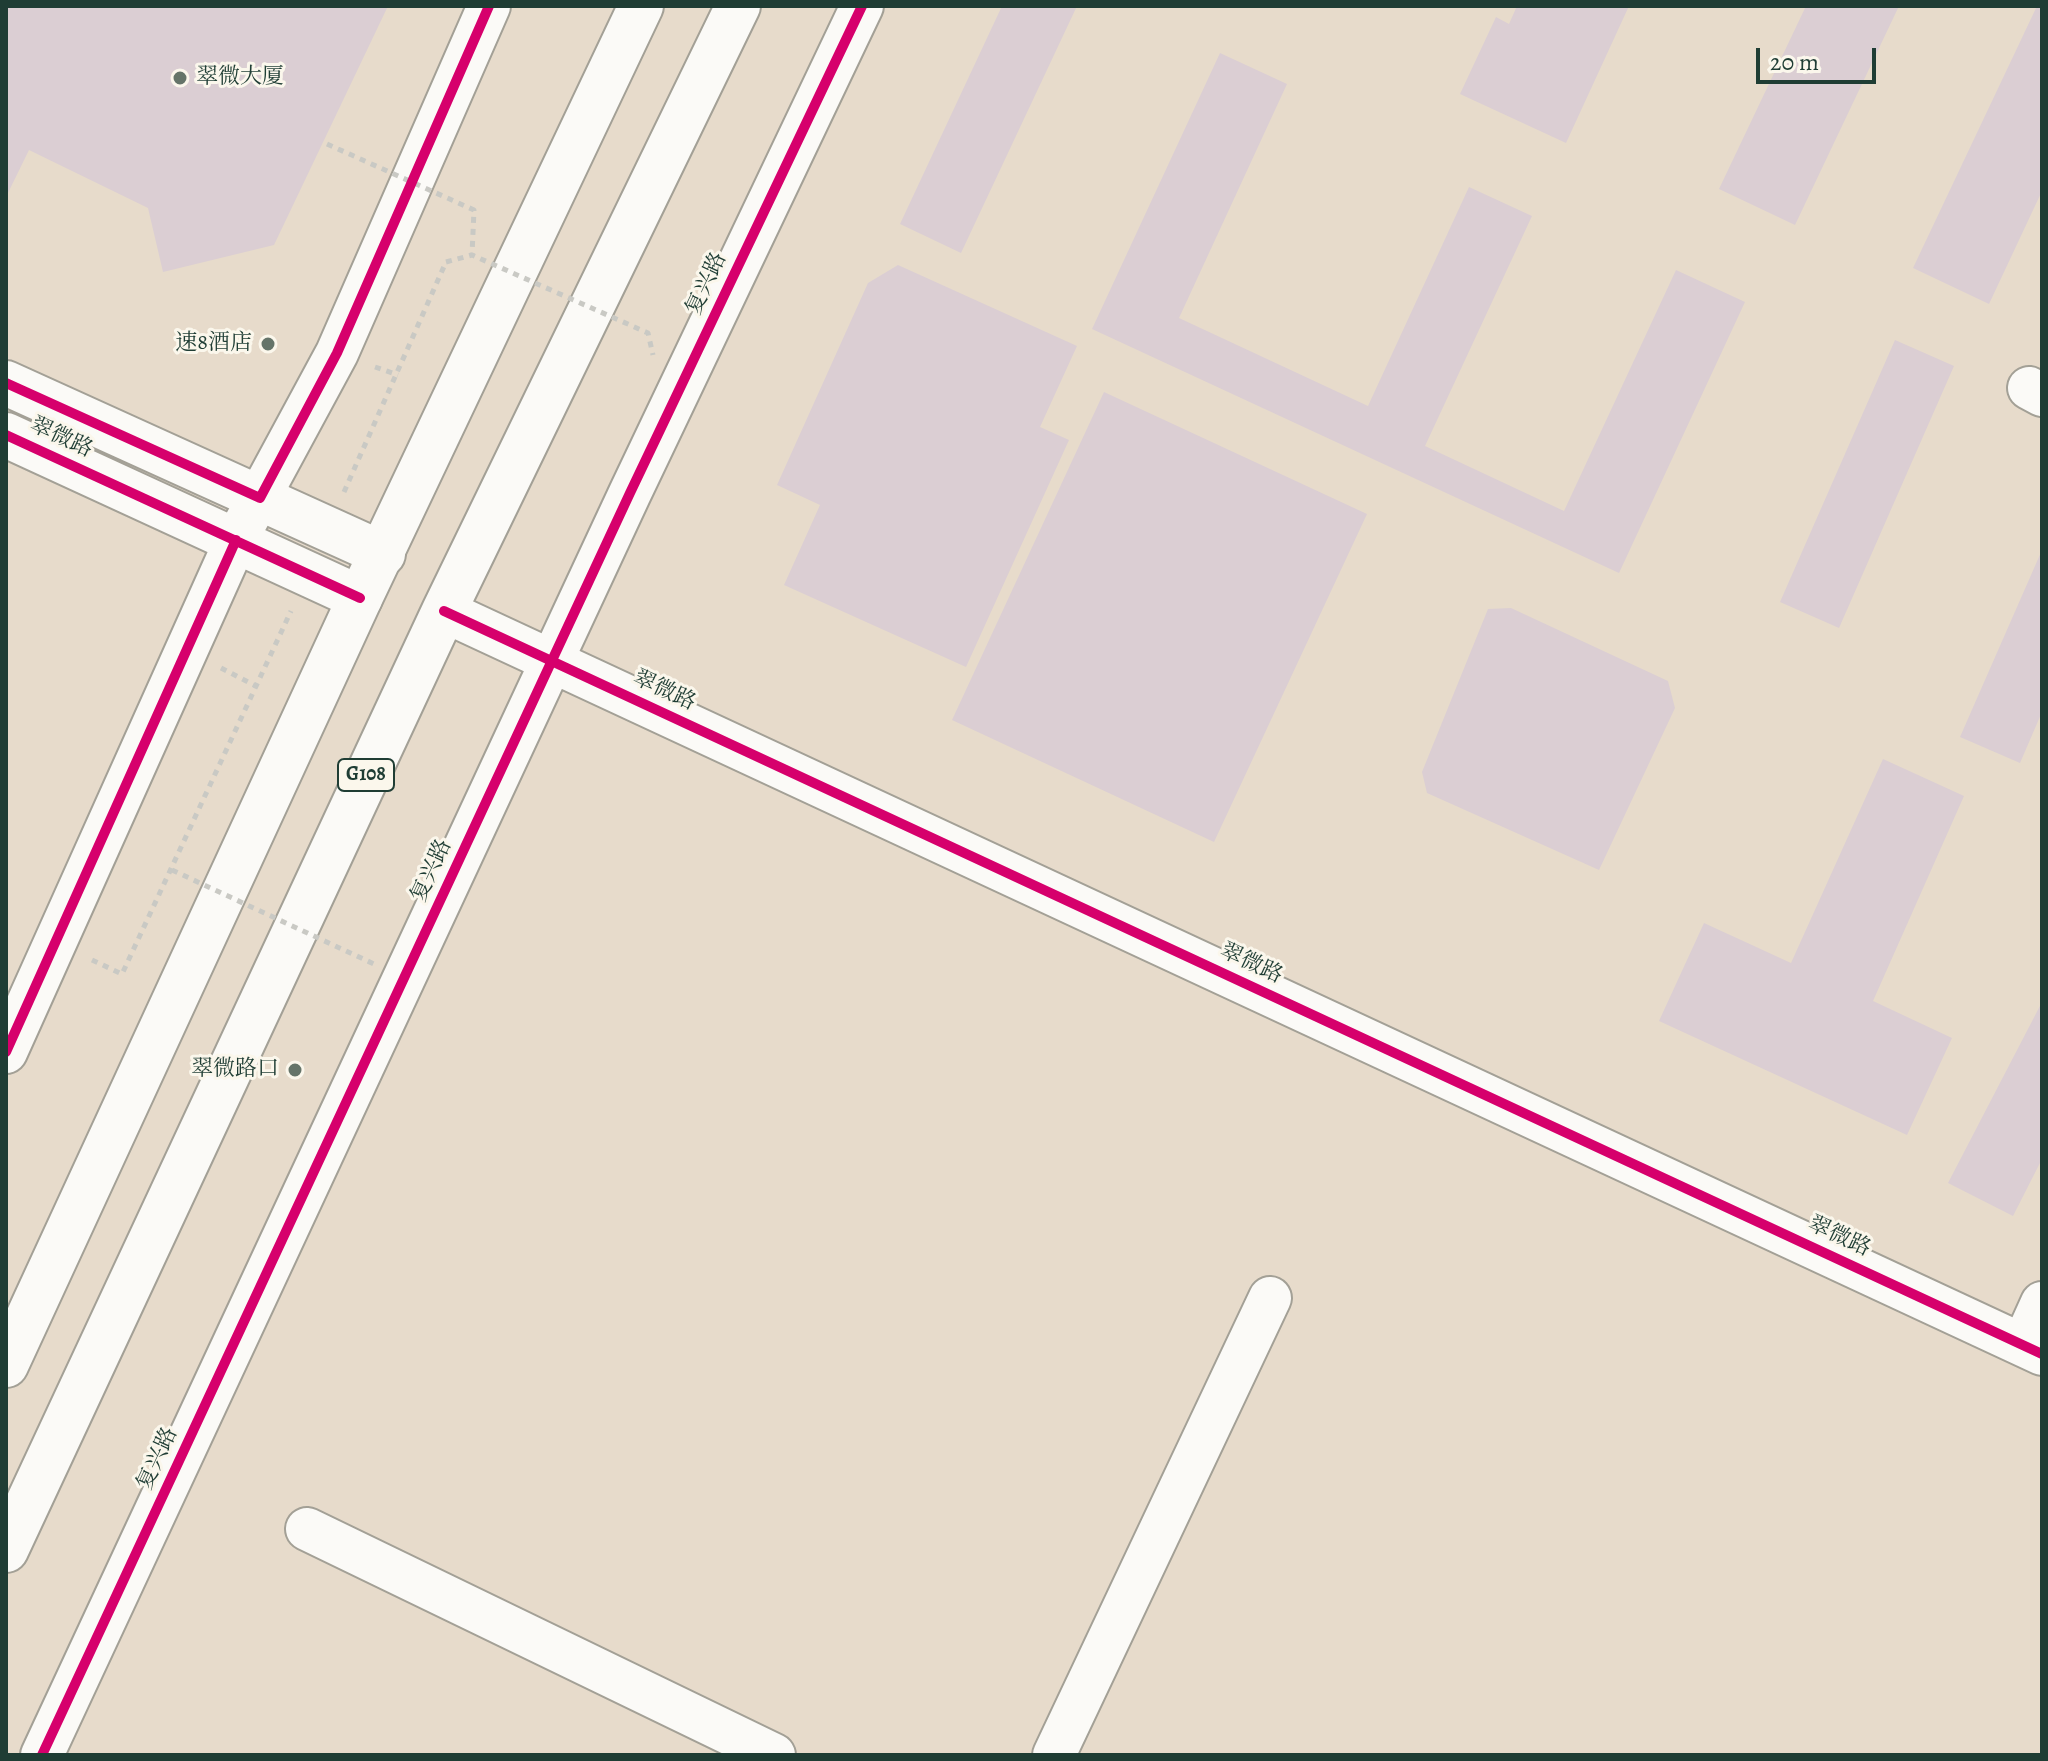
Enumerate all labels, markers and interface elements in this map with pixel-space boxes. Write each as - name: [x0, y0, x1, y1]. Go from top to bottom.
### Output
- scale bar: [1760, 32, 1880, 82]
- text: 20 m: [1770, 46, 1819, 78]
- place label: 翠微大厦: [196, 65, 284, 91]
- marker: 翠微大厦: [171, 69, 189, 87]
- street label: 复兴路: [681, 249, 733, 319]
- place label: 速8酒店: [175, 331, 252, 357]
- marker: 速8酒店: [259, 335, 277, 353]
- street label: 翠微路: [26, 412, 96, 464]
- street label: 翠微路: [629, 665, 699, 717]
- road number: G108: [338, 759, 394, 791]
- street label: 复兴路: [406, 836, 458, 906]
- street label: 翠微路: [1216, 938, 1286, 990]
- place label: 翠微路口: [191, 1057, 279, 1083]
- marker: 翠微路口: [286, 1061, 304, 1079]
- street label: 翠微路: [1804, 1211, 1874, 1263]
- street label: 复兴路: [132, 1424, 184, 1494]

